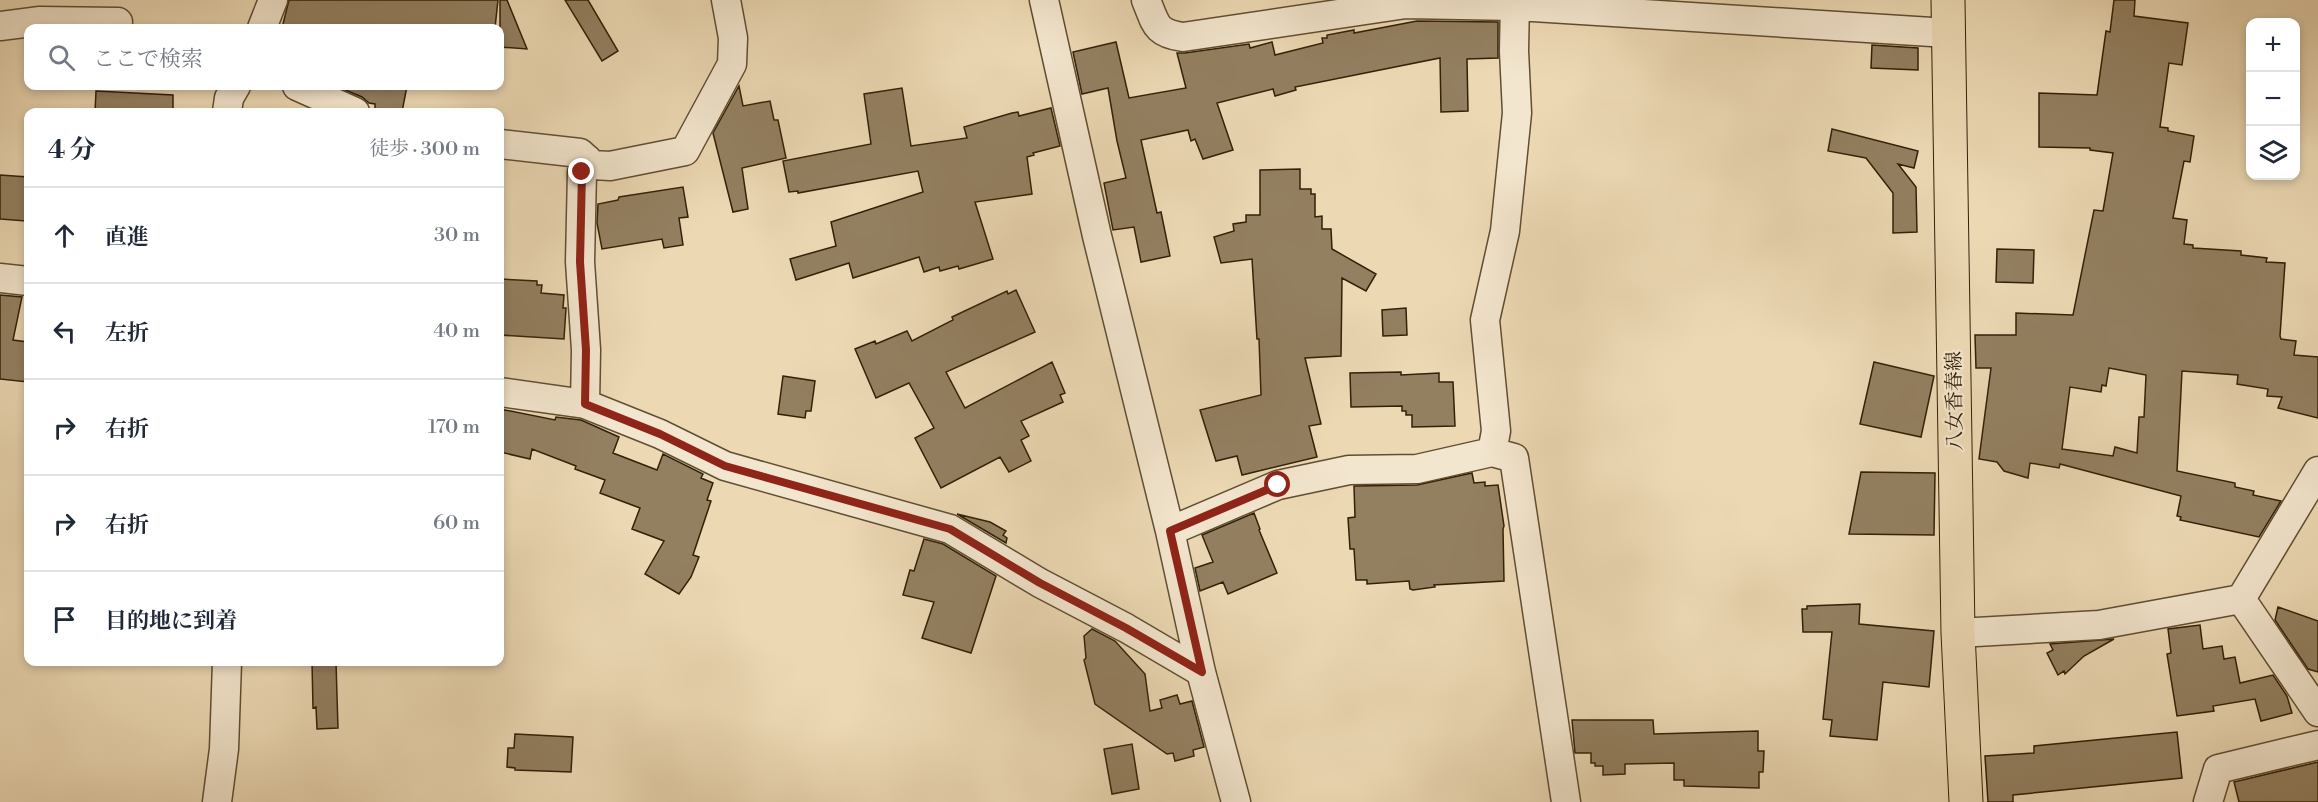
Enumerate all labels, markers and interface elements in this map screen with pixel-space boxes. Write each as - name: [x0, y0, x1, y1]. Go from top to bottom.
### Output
- map controls: [2246, 18, 2300, 180]
- button: +: [2246, 18, 2300, 72]
- search box: [24, 24, 504, 90]
- icon: search: [45, 41, 78, 74]
- text: ここで検索: [93, 46, 203, 73]
- button: −: [2246, 72, 2300, 126]
- button: layers: [2246, 126, 2300, 180]
- text: 4 分: [48, 134, 96, 166]
- text: 徒歩 · 300 m: [369, 137, 480, 162]
- route end: [568, 158, 594, 184]
- icon: ahead: [48, 219, 81, 252]
- text: 30 m: [434, 223, 480, 248]
- text: 直進: [105, 224, 149, 251]
- icon: left: [48, 315, 81, 348]
- text: 40 m: [433, 319, 480, 344]
- text: 左折: [105, 320, 149, 347]
- street label: 八女香春線: [1942, 351, 1969, 451]
- icon: right: [48, 411, 81, 444]
- text: 170 m: [428, 415, 480, 440]
- text: 右折: [105, 416, 149, 443]
- route start: [1264, 471, 1290, 497]
- icon: right: [48, 507, 81, 540]
- text: 60 m: [433, 511, 480, 536]
- text: 右折: [105, 512, 149, 539]
- icon: arrive: [48, 603, 81, 636]
- text: 目的地に到着: [105, 608, 237, 635]

